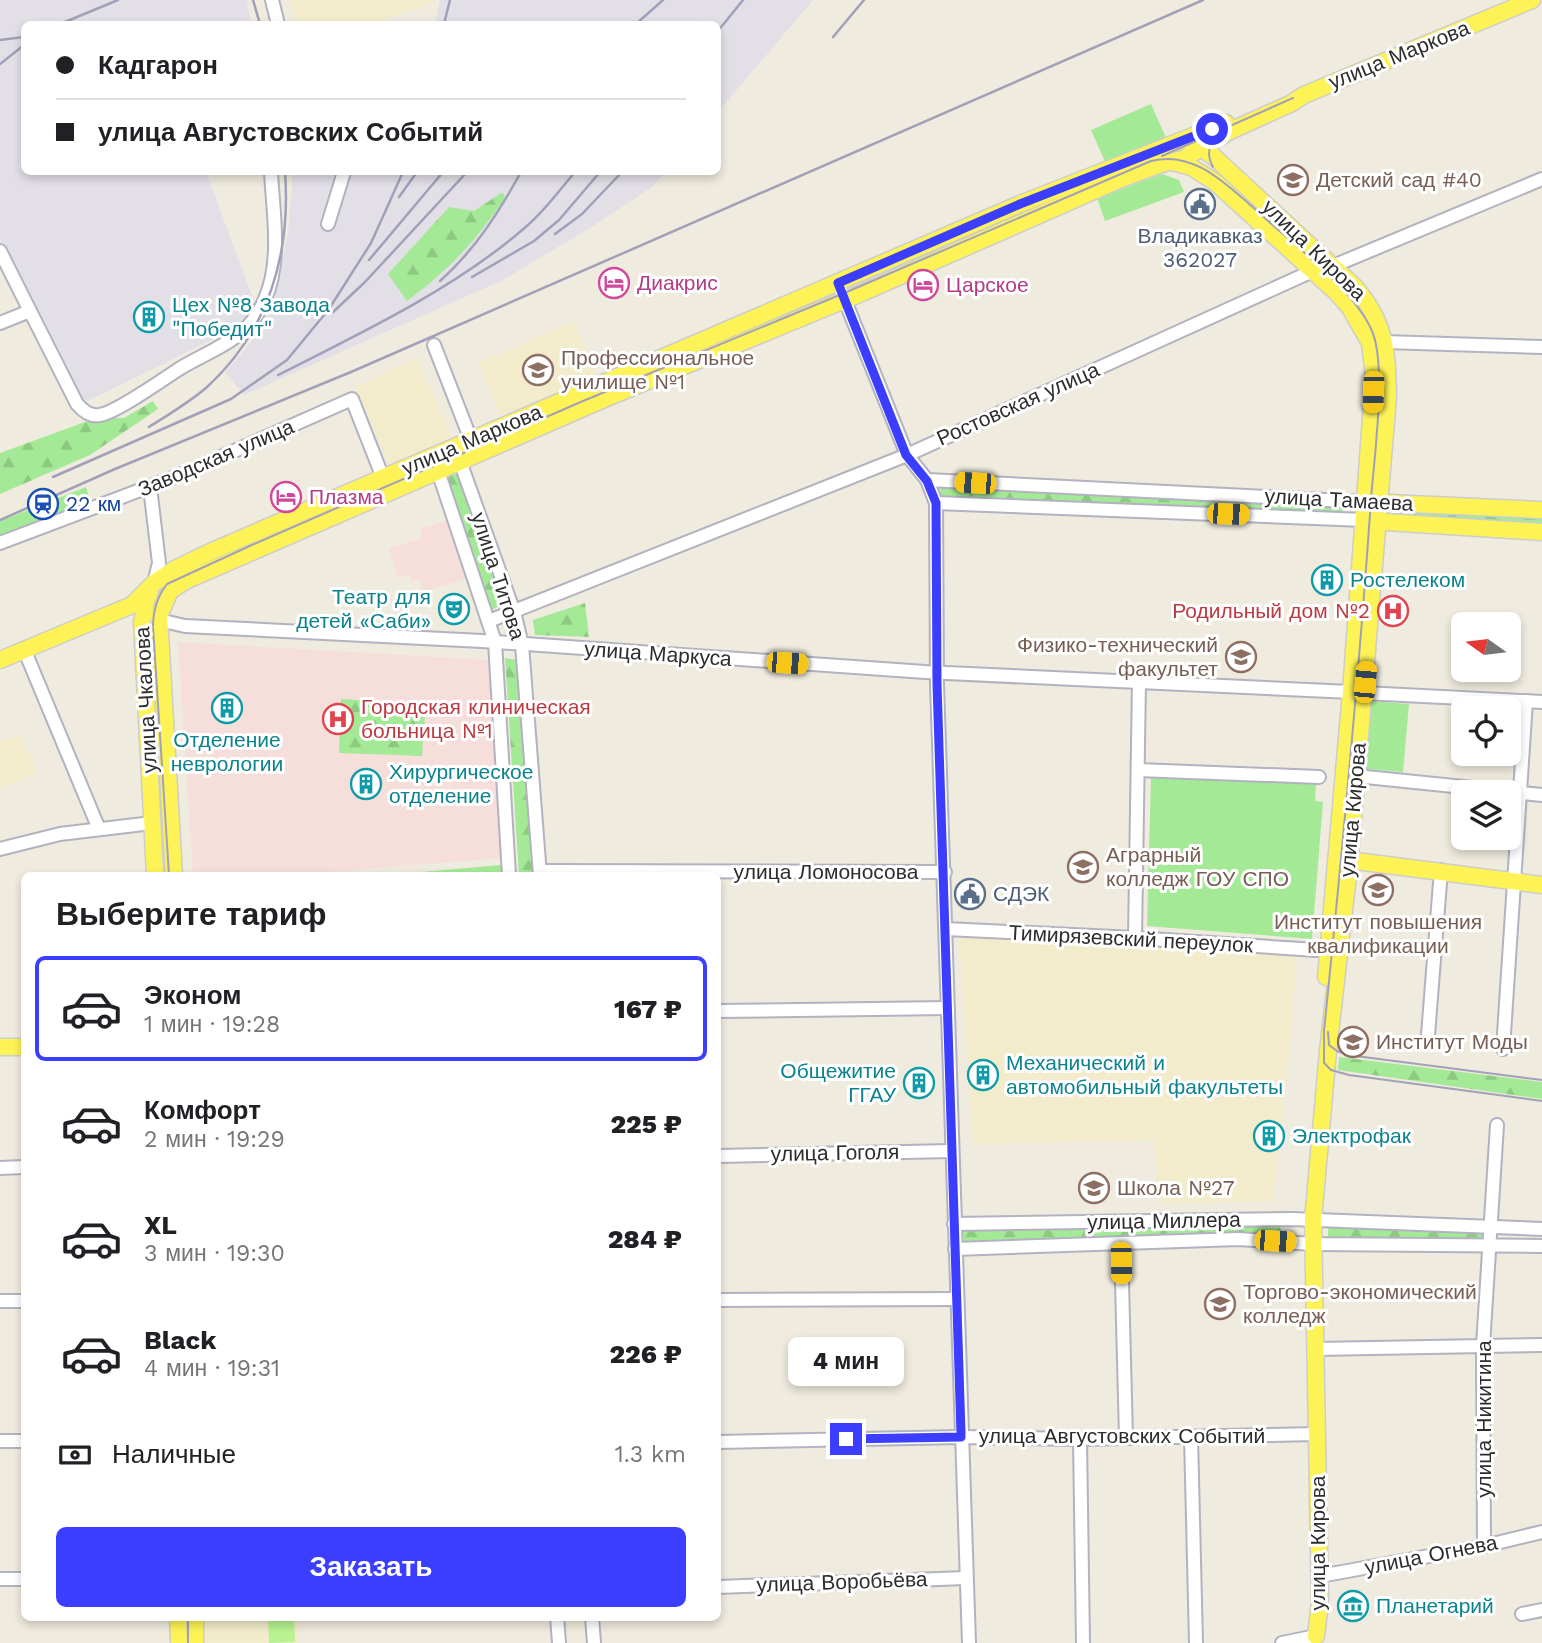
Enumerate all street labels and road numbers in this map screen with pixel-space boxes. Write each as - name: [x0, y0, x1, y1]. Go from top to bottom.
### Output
- street label: улица Маркова: [1325, 15, 1473, 94]
- street label: улица Кирова: [1257, 194, 1372, 306]
- street label: Ростовская улица: [933, 356, 1103, 451]
- street label: улица Маркова: [398, 399, 546, 480]
- street label: Заводская улица: [134, 413, 298, 502]
- street label: улица Тамаева: [1264, 483, 1414, 516]
- street label: улица Титова: [466, 509, 531, 643]
- street label: улица Чкалова: [129, 626, 162, 774]
- street label: улица Маркуса: [583, 636, 733, 671]
- street label: улица Кирова: [1334, 741, 1371, 878]
- street label: улица Ломоносова: [734, 859, 919, 884]
- street label: Тимирязевский переулок: [1008, 920, 1255, 957]
- street label: улица Гоголя: [770, 1139, 899, 1166]
- street label: улица Миллера: [1087, 1207, 1241, 1234]
- street label: улица Никитина: [1471, 1340, 1496, 1498]
- street label: улица Августовских Событий: [979, 1423, 1265, 1448]
- street label: улица Кирова: [1305, 1475, 1330, 1610]
- street label: улица Огнева: [1362, 1529, 1500, 1580]
- street label: улица Воробьёва: [756, 1566, 928, 1597]

